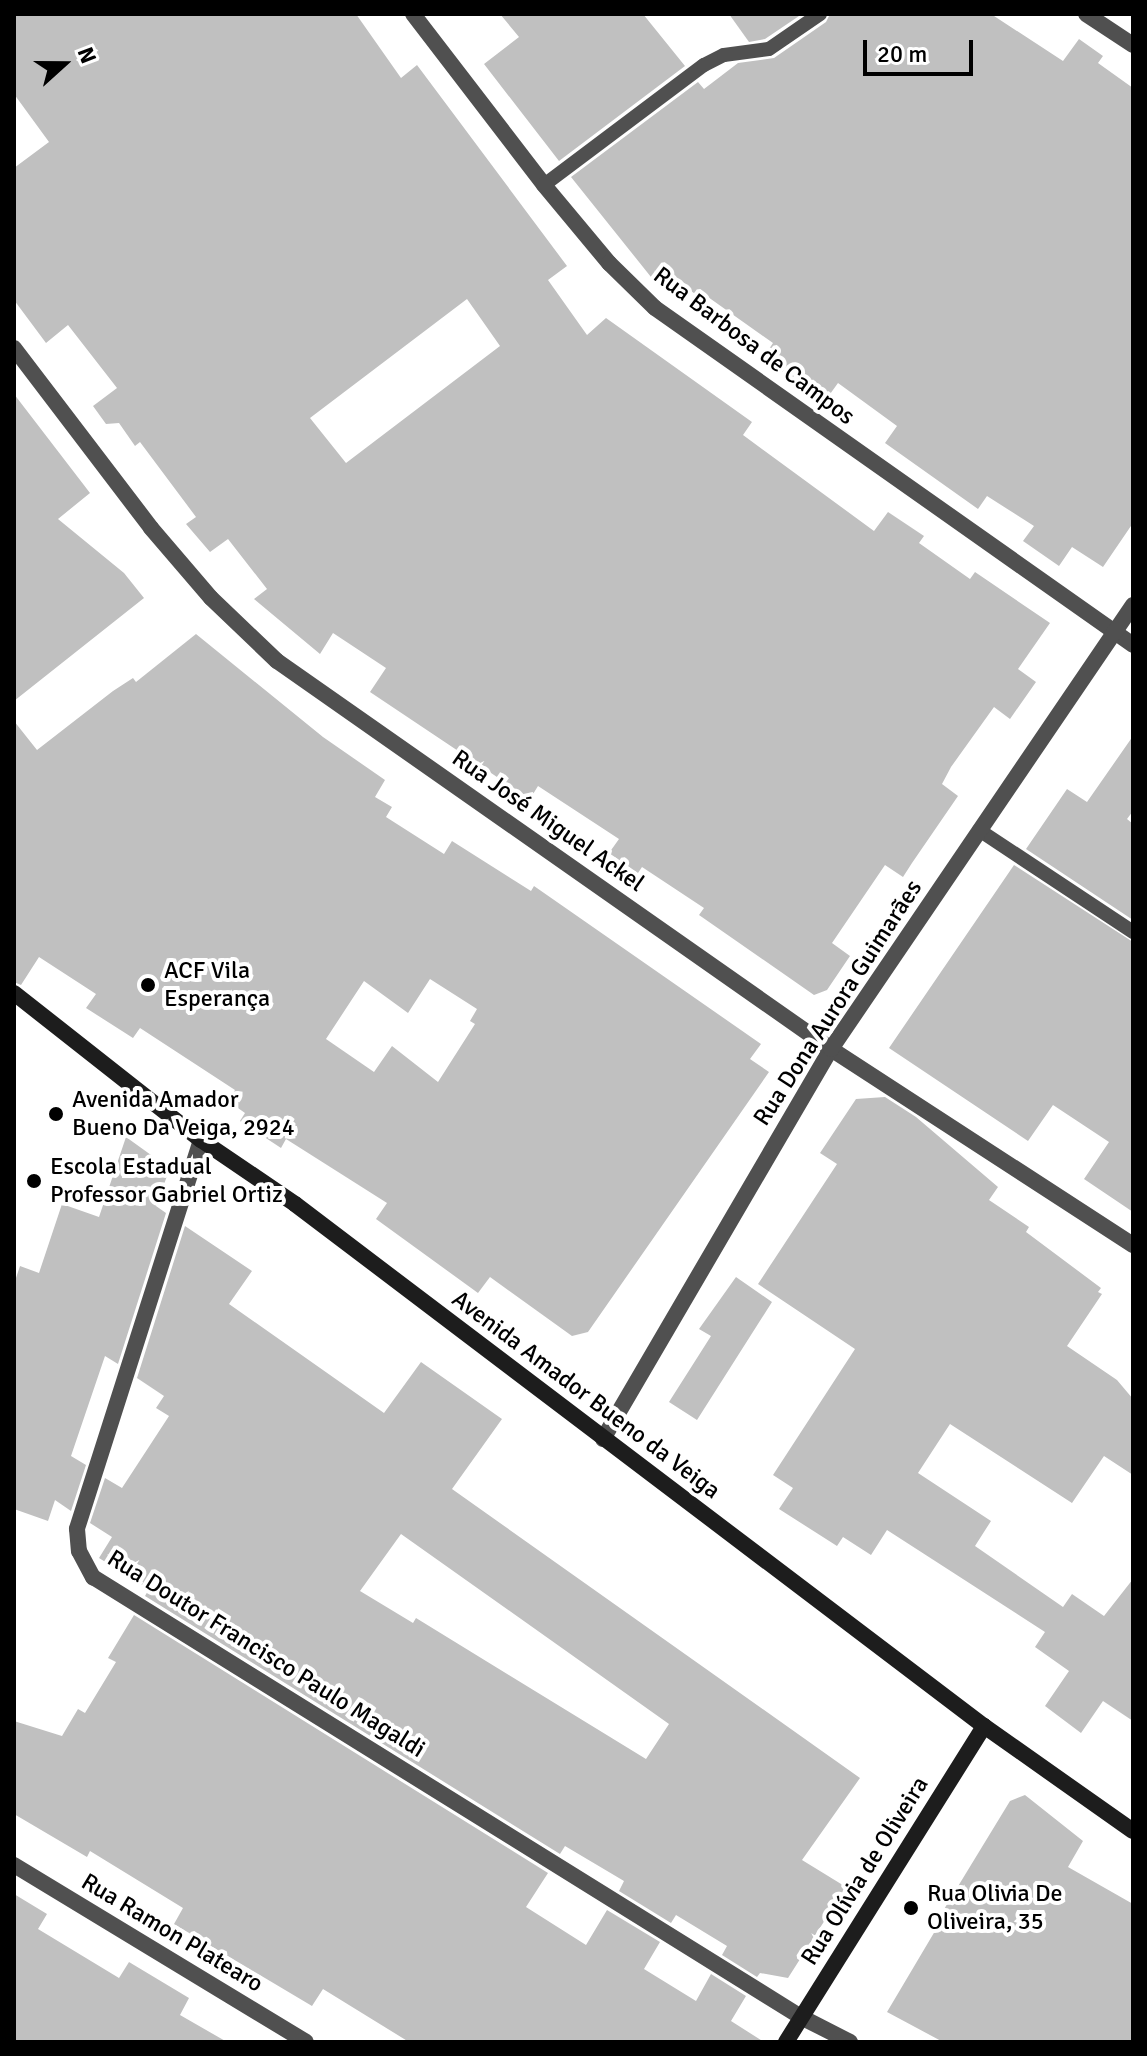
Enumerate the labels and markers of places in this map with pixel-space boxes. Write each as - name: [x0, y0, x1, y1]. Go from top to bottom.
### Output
- place label: ACF Vila Esperança: [164, 957, 270, 1013]
- marker: ACF Vila Esperança: [139, 976, 157, 994]
- place label: Avenida Amador Bueno Da Veiga, 2924: [72, 1086, 295, 1142]
- marker: Avenida Amador Bueno Da Veiga, 2924: [47, 1105, 65, 1123]
- place label: Escola Estadual Professor Gabriel Ortiz: [50, 1153, 283, 1209]
- marker: Escola Estadual Professor Gabriel Ortiz: [25, 1172, 43, 1190]
- place label: Rua Olivia De Oliveira, 35: [927, 1880, 1063, 1936]
- marker: Rua Olivia De Oliveira, 35: [902, 1899, 920, 1917]

